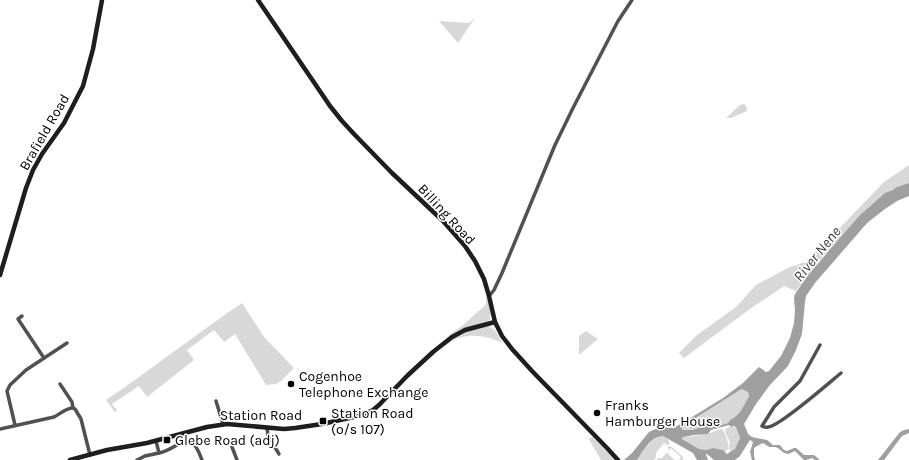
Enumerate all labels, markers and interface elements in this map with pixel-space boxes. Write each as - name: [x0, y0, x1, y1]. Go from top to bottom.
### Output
- street label: Brafield Road: [16, 91, 73, 173]
- street label: Billing Road: [414, 180, 479, 248]
- water label: River Nene: [789, 223, 845, 285]
- place label: Cogenhoe Telephone Exchange: [299, 368, 428, 401]
- marker: Cogenhoe Telephone Exchange: [286, 379, 296, 389]
- place label: Franks Hamburger House: [605, 397, 720, 430]
- place label: Station Road (o/s 107): [331, 405, 414, 438]
- street label: Station Road: [220, 407, 302, 424]
- marker: Franks Hamburger House: [592, 408, 602, 418]
- marker: Station Road (o/s 107): [318, 416, 328, 426]
- place label: Glebe Road (adj): [175, 432, 280, 449]
- marker: Glebe Road (adj): [162, 435, 172, 445]

